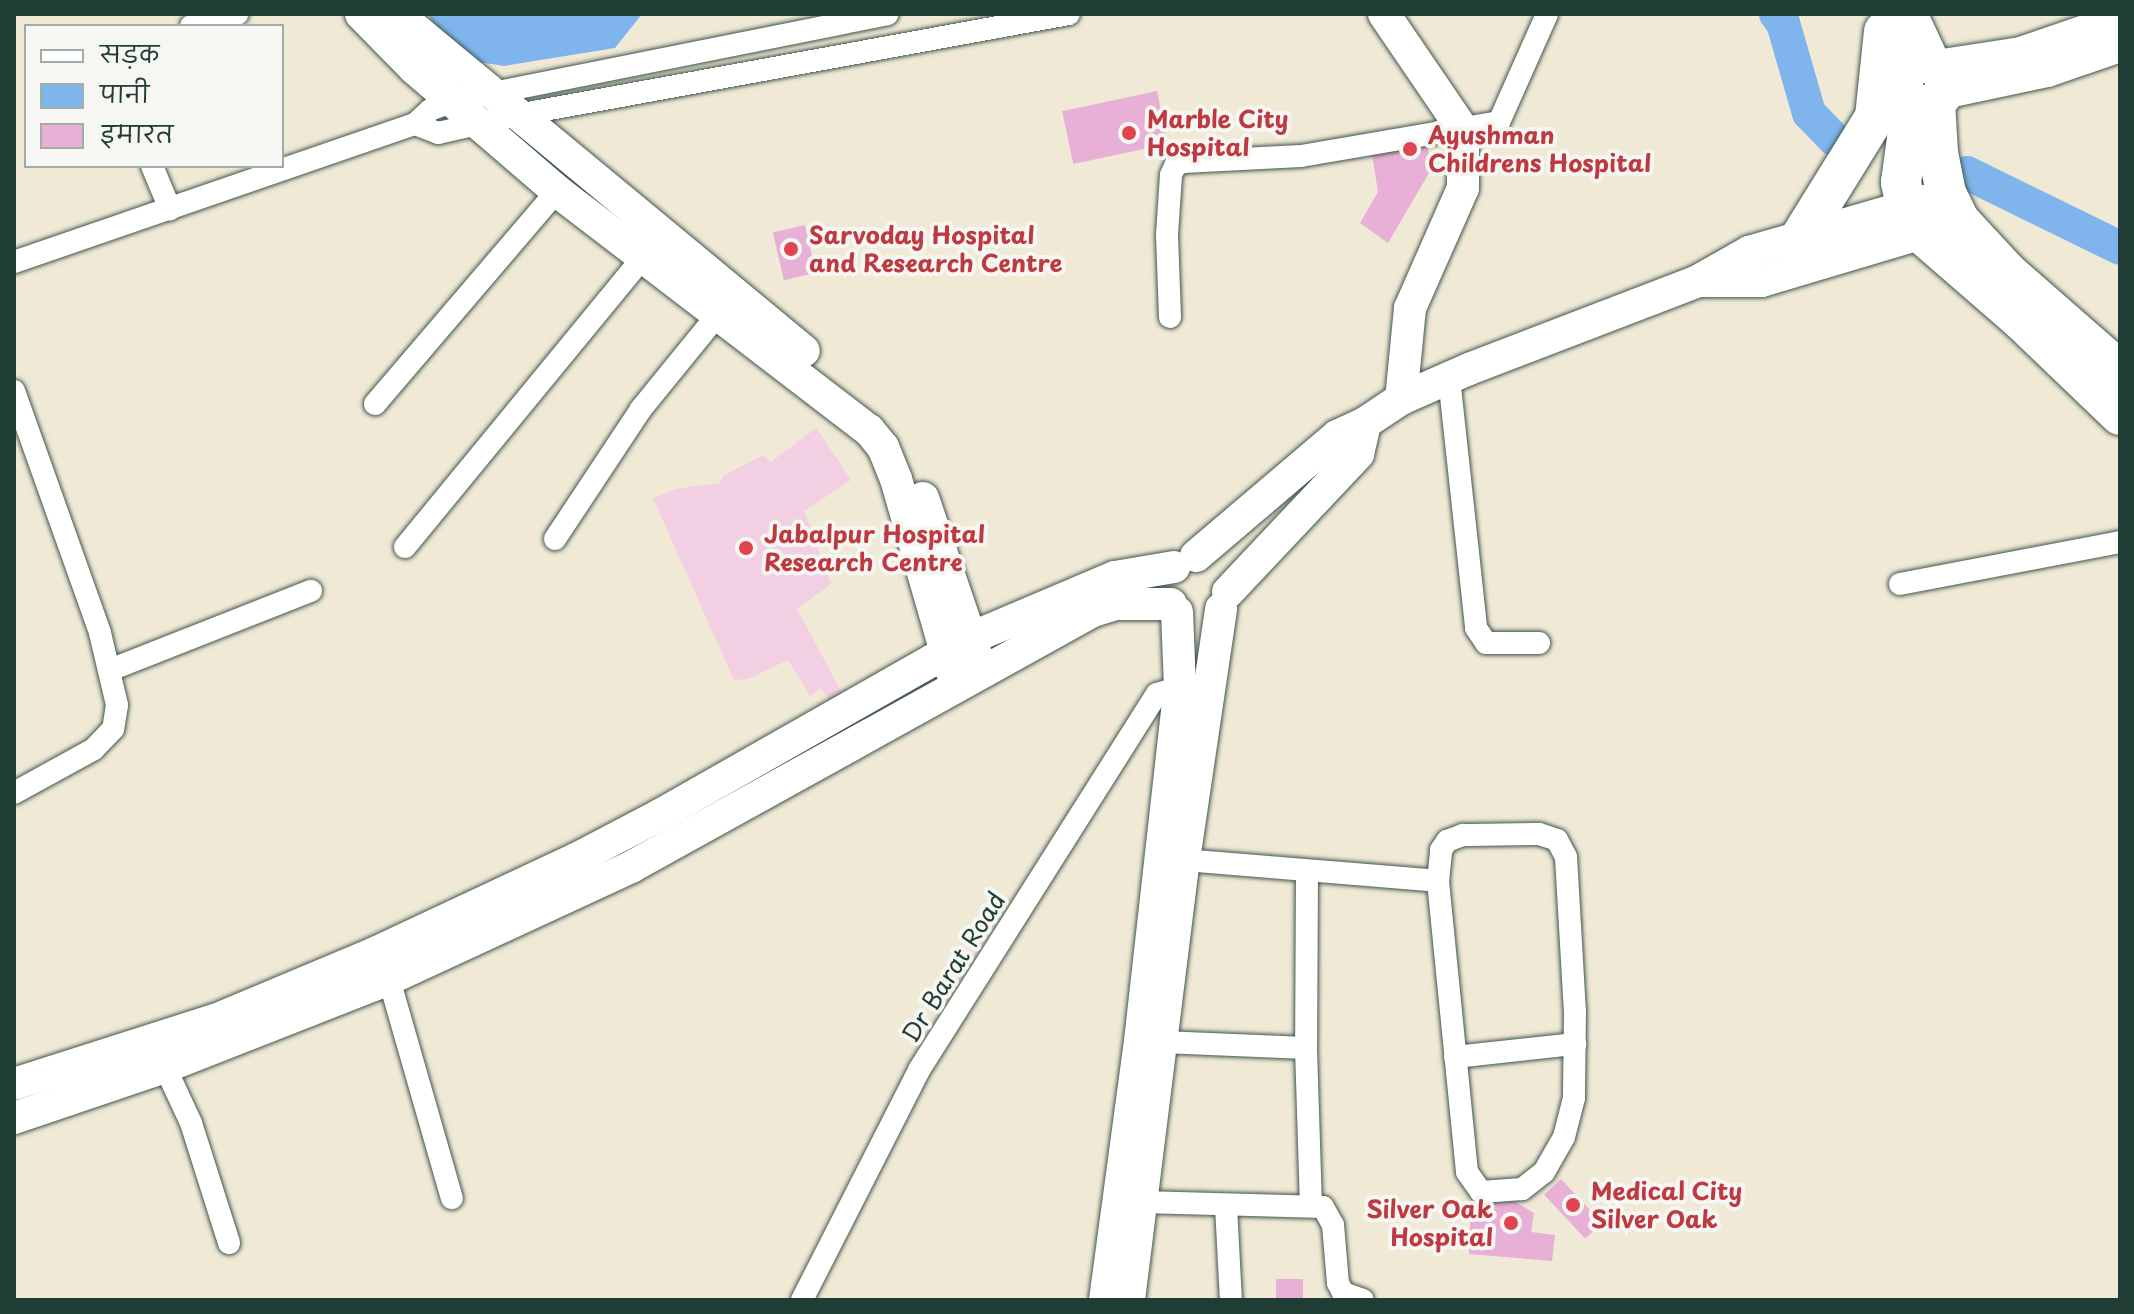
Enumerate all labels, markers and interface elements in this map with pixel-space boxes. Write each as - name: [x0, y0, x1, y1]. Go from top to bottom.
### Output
- legend: [24, 24, 284, 168]
- text: सड़क: [100, 35, 159, 71]
- text: पानी: [100, 75, 149, 111]
- place label: Marble City Hospital: [1147, 105, 1290, 161]
- text: इमारत: [100, 115, 173, 151]
- place label: Ayushman Childrens Hospital: [1428, 121, 1651, 177]
- marker: Marble City Hospital: [1118, 122, 1140, 144]
- marker: Ayushman Childrens Hospital: [1399, 138, 1421, 160]
- place label: Sarvoday Hospital and Research Centre: [809, 221, 1064, 277]
- marker: Sarvoday Hospital and Research Centre: [780, 238, 802, 260]
- place label: Jabalpur Hospital Research Centre: [764, 520, 985, 576]
- marker: Jabalpur Hospital Research Centre: [735, 537, 757, 559]
- street label: Dr Barat Road: [896, 887, 1010, 1047]
- place label: Medical City Silver Oak: [1591, 1177, 1743, 1233]
- marker: Medical City Silver Oak: [1562, 1194, 1584, 1216]
- place label: Silver Oak Hospital: [1365, 1195, 1493, 1251]
- marker: Silver Oak Hospital: [1500, 1212, 1522, 1234]

